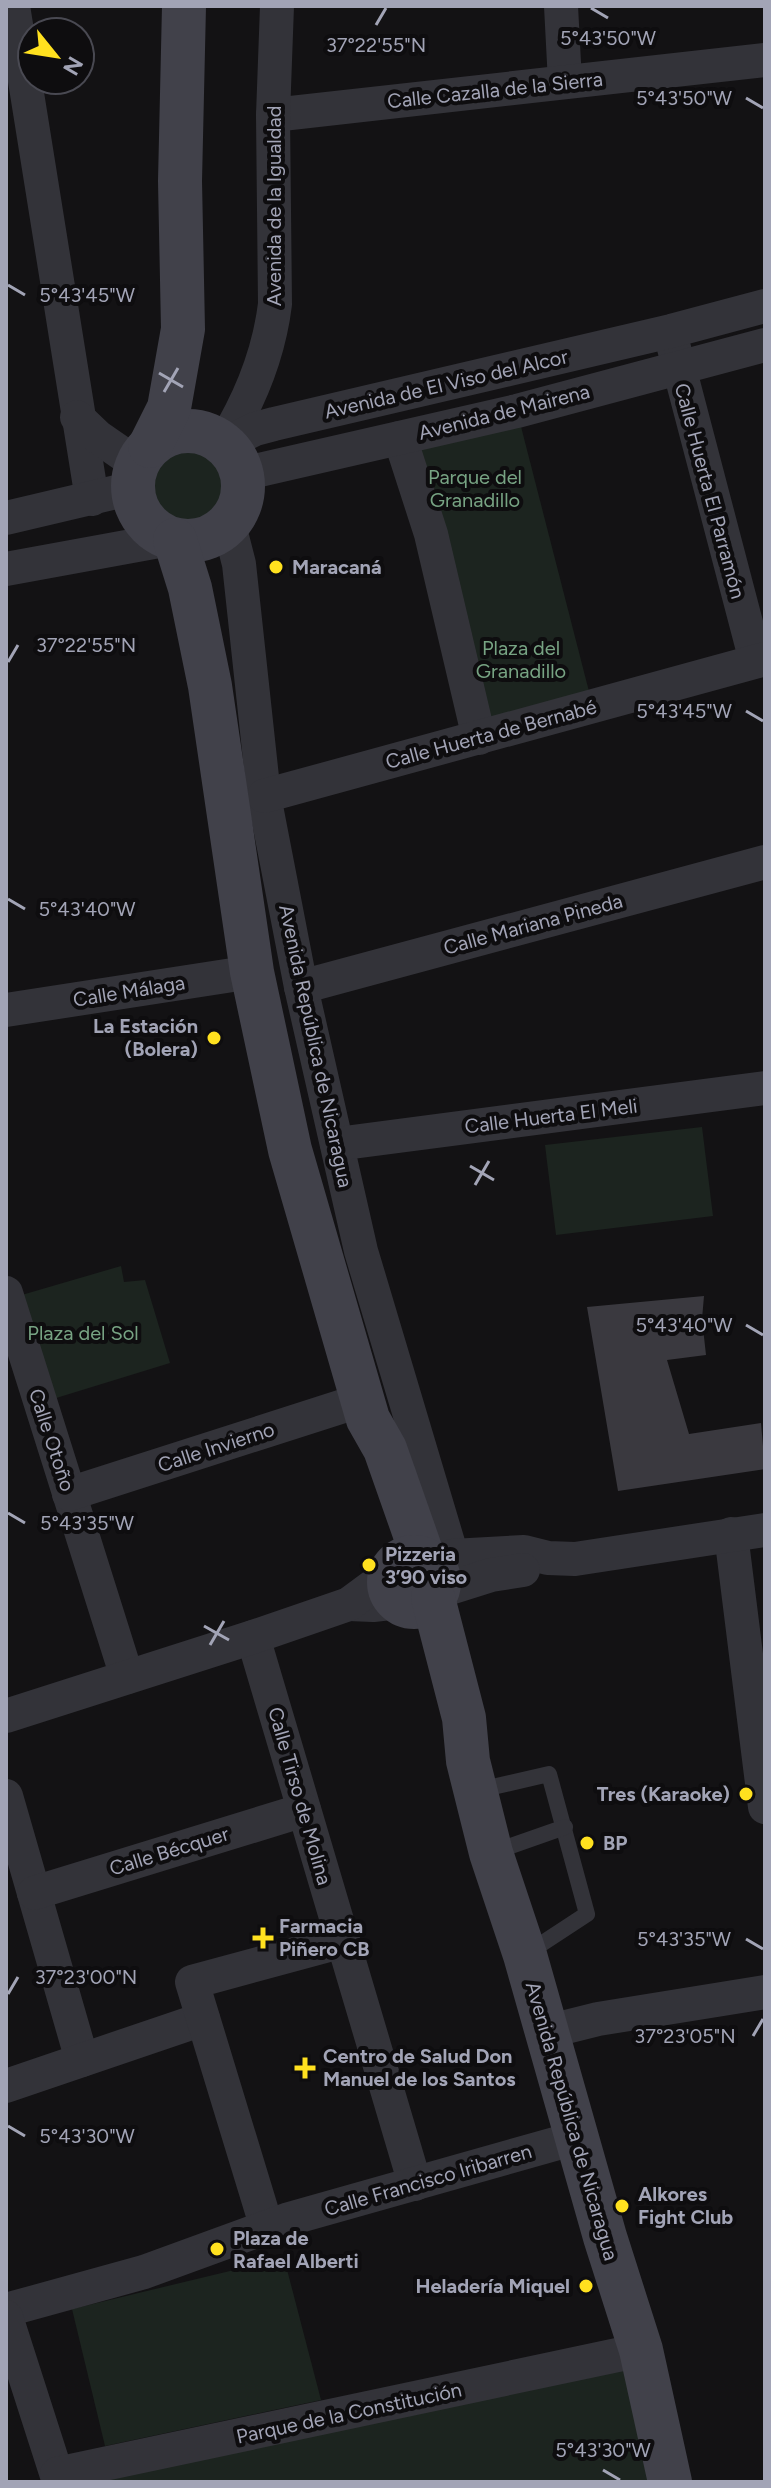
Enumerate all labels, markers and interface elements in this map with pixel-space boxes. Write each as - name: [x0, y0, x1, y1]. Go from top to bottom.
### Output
- north arrow: [16, 16, 96, 96]
- text: 5°43'50"W: [560, 26, 656, 50]
- text: 37°22'55"N: [326, 33, 426, 57]
- text: N: [57, 52, 89, 80]
- street label: Calle Cazalla de la Sierra: [386, 67, 604, 113]
- text: 5°43'50"W: [636, 86, 732, 110]
- street label: Avenida de la Igualdad: [262, 106, 286, 306]
- text: 5°43'45"W: [39, 283, 135, 307]
- street label: Avenida de El Viso del Alcor: [322, 344, 570, 424]
- street label: Avenida de Mairena: [416, 379, 592, 445]
- street label: Calle Huerta El Parramón: [670, 381, 750, 601]
- park label: Parque del Granadillo: [428, 465, 522, 512]
- place label: Maracaná: [292, 555, 382, 579]
- marker: Maracaná: [267, 558, 285, 576]
- text: 37°22'55"N: [36, 633, 136, 657]
- park label: Plaza del Granadillo: [476, 636, 566, 683]
- street label: Calle Huerta de Bernabé: [383, 694, 599, 774]
- text: 5°43'45"W: [636, 699, 732, 723]
- street label: Calle Mariana Pineda: [441, 889, 625, 959]
- text: 5°43'40"W: [38, 897, 136, 921]
- street label: Avenida República de Nicaragua: [274, 902, 358, 1190]
- street label: Calle Málaga: [71, 970, 187, 1012]
- place label: La Estación (Bolera): [93, 1014, 198, 1061]
- marker: La Estación (Bolera): [205, 1029, 223, 1047]
- street label: Calle Huerta El Meli: [463, 1093, 639, 1139]
- text: 5°43'40"W: [635, 1313, 733, 1337]
- park label: Plaza del Sol: [27, 1321, 139, 1345]
- street label: Calle Otoño: [24, 1386, 80, 1494]
- street label: Calle Invierno: [155, 1417, 277, 1477]
- text: 5°43'35"W: [40, 1511, 134, 1535]
- place label: Pizzeria 3’90 viso: [385, 1542, 467, 1589]
- marker: Pizzeria 3’90 viso: [360, 1556, 378, 1574]
- street label: Calle Tirso de Molina: [263, 1704, 337, 1888]
- place label: Tres (Karaoke): [597, 1782, 730, 1806]
- marker: Tres (Karaoke): [737, 1785, 755, 1803]
- street label: Calle Bécquer: [106, 1821, 232, 1881]
- place label: BP: [603, 1831, 627, 1855]
- marker: BP: [578, 1834, 596, 1852]
- place label: Farmacia Piñero CB: [279, 1914, 369, 1961]
- text: 5°43'35"W: [637, 1927, 731, 1951]
- marker: Farmacia Piñero CB: [254, 1929, 272, 1947]
- text: 37°23'00"N: [35, 1965, 137, 1989]
- street label: Avenida República de Nicaragua: [521, 1979, 623, 2263]
- text: 37°23'05"N: [634, 2024, 736, 2048]
- place label: Centro de Salud Don Manuel de los Santos: [323, 2044, 516, 2091]
- marker: Centro de Salud Don Manuel de los Santos: [294, 2057, 316, 2079]
- text: 5°43'30"W: [39, 2124, 135, 2148]
- street label: Calle Francisco Iribarren: [322, 2139, 534, 2221]
- place label: Alkores Fight Club: [638, 2182, 733, 2229]
- marker: Alkores Fight Club: [613, 2197, 631, 2215]
- place label: Plaza de Rafael Alberti: [233, 2226, 359, 2273]
- marker: Plaza de Rafael Alberti: [208, 2240, 226, 2258]
- place label: Heladería Miquel: [416, 2274, 570, 2298]
- marker: Heladería Miquel: [577, 2277, 595, 2295]
- street label: Parque de la Constitución: [234, 2377, 464, 2449]
- text: 5°43'30"W: [555, 2438, 651, 2462]

